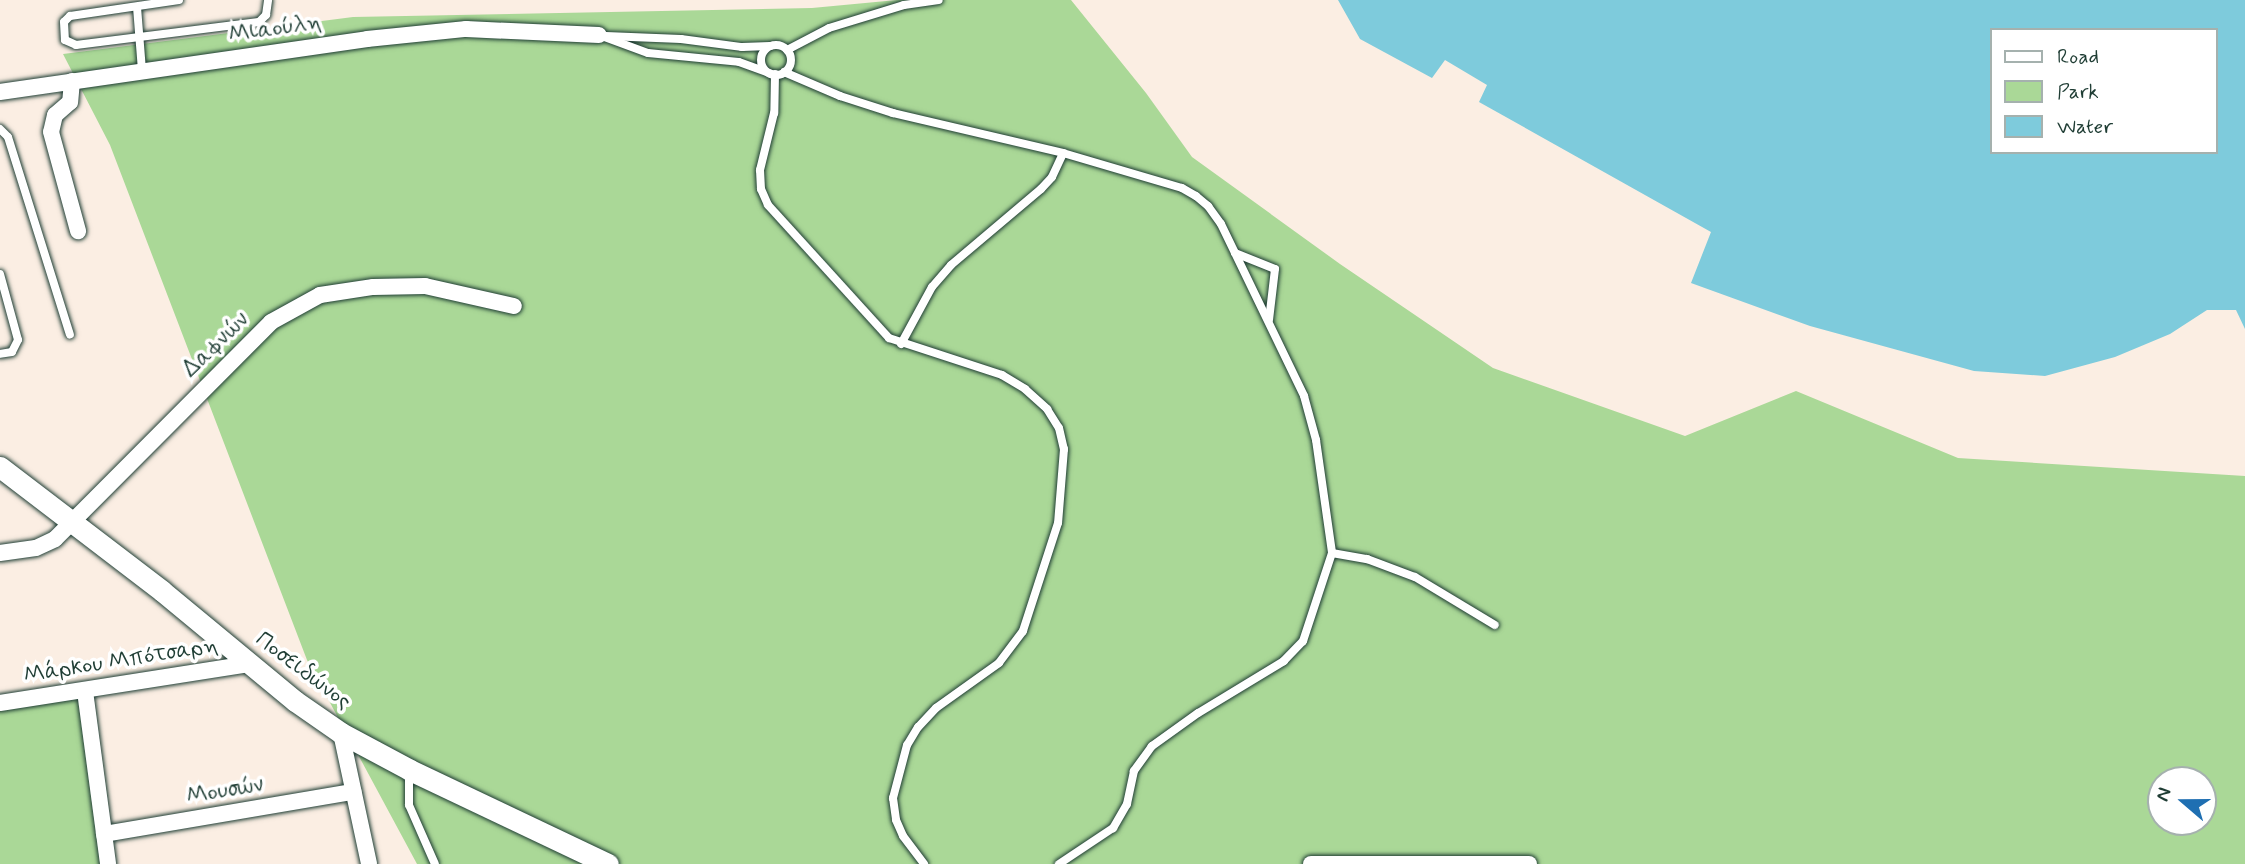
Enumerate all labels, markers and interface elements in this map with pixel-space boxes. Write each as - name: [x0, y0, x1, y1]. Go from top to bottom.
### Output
- street label: Μιαούλη: [227, 9, 323, 49]
- legend: [1990, 28, 2217, 154]
- text: Road: [2057, 43, 2099, 71]
- text: Park: [2057, 78, 2099, 106]
- text: Water: [2057, 113, 2113, 141]
- street label: Δαφνών: [177, 307, 255, 383]
- street label: Ποσειδώνος: [250, 626, 356, 716]
- street label: Μάρκου Μπότσαρη: [22, 632, 220, 690]
- north arrow: [2147, 766, 2217, 836]
- street label: Μουσών: [184, 771, 266, 811]
- text: N: [2150, 784, 2178, 805]

